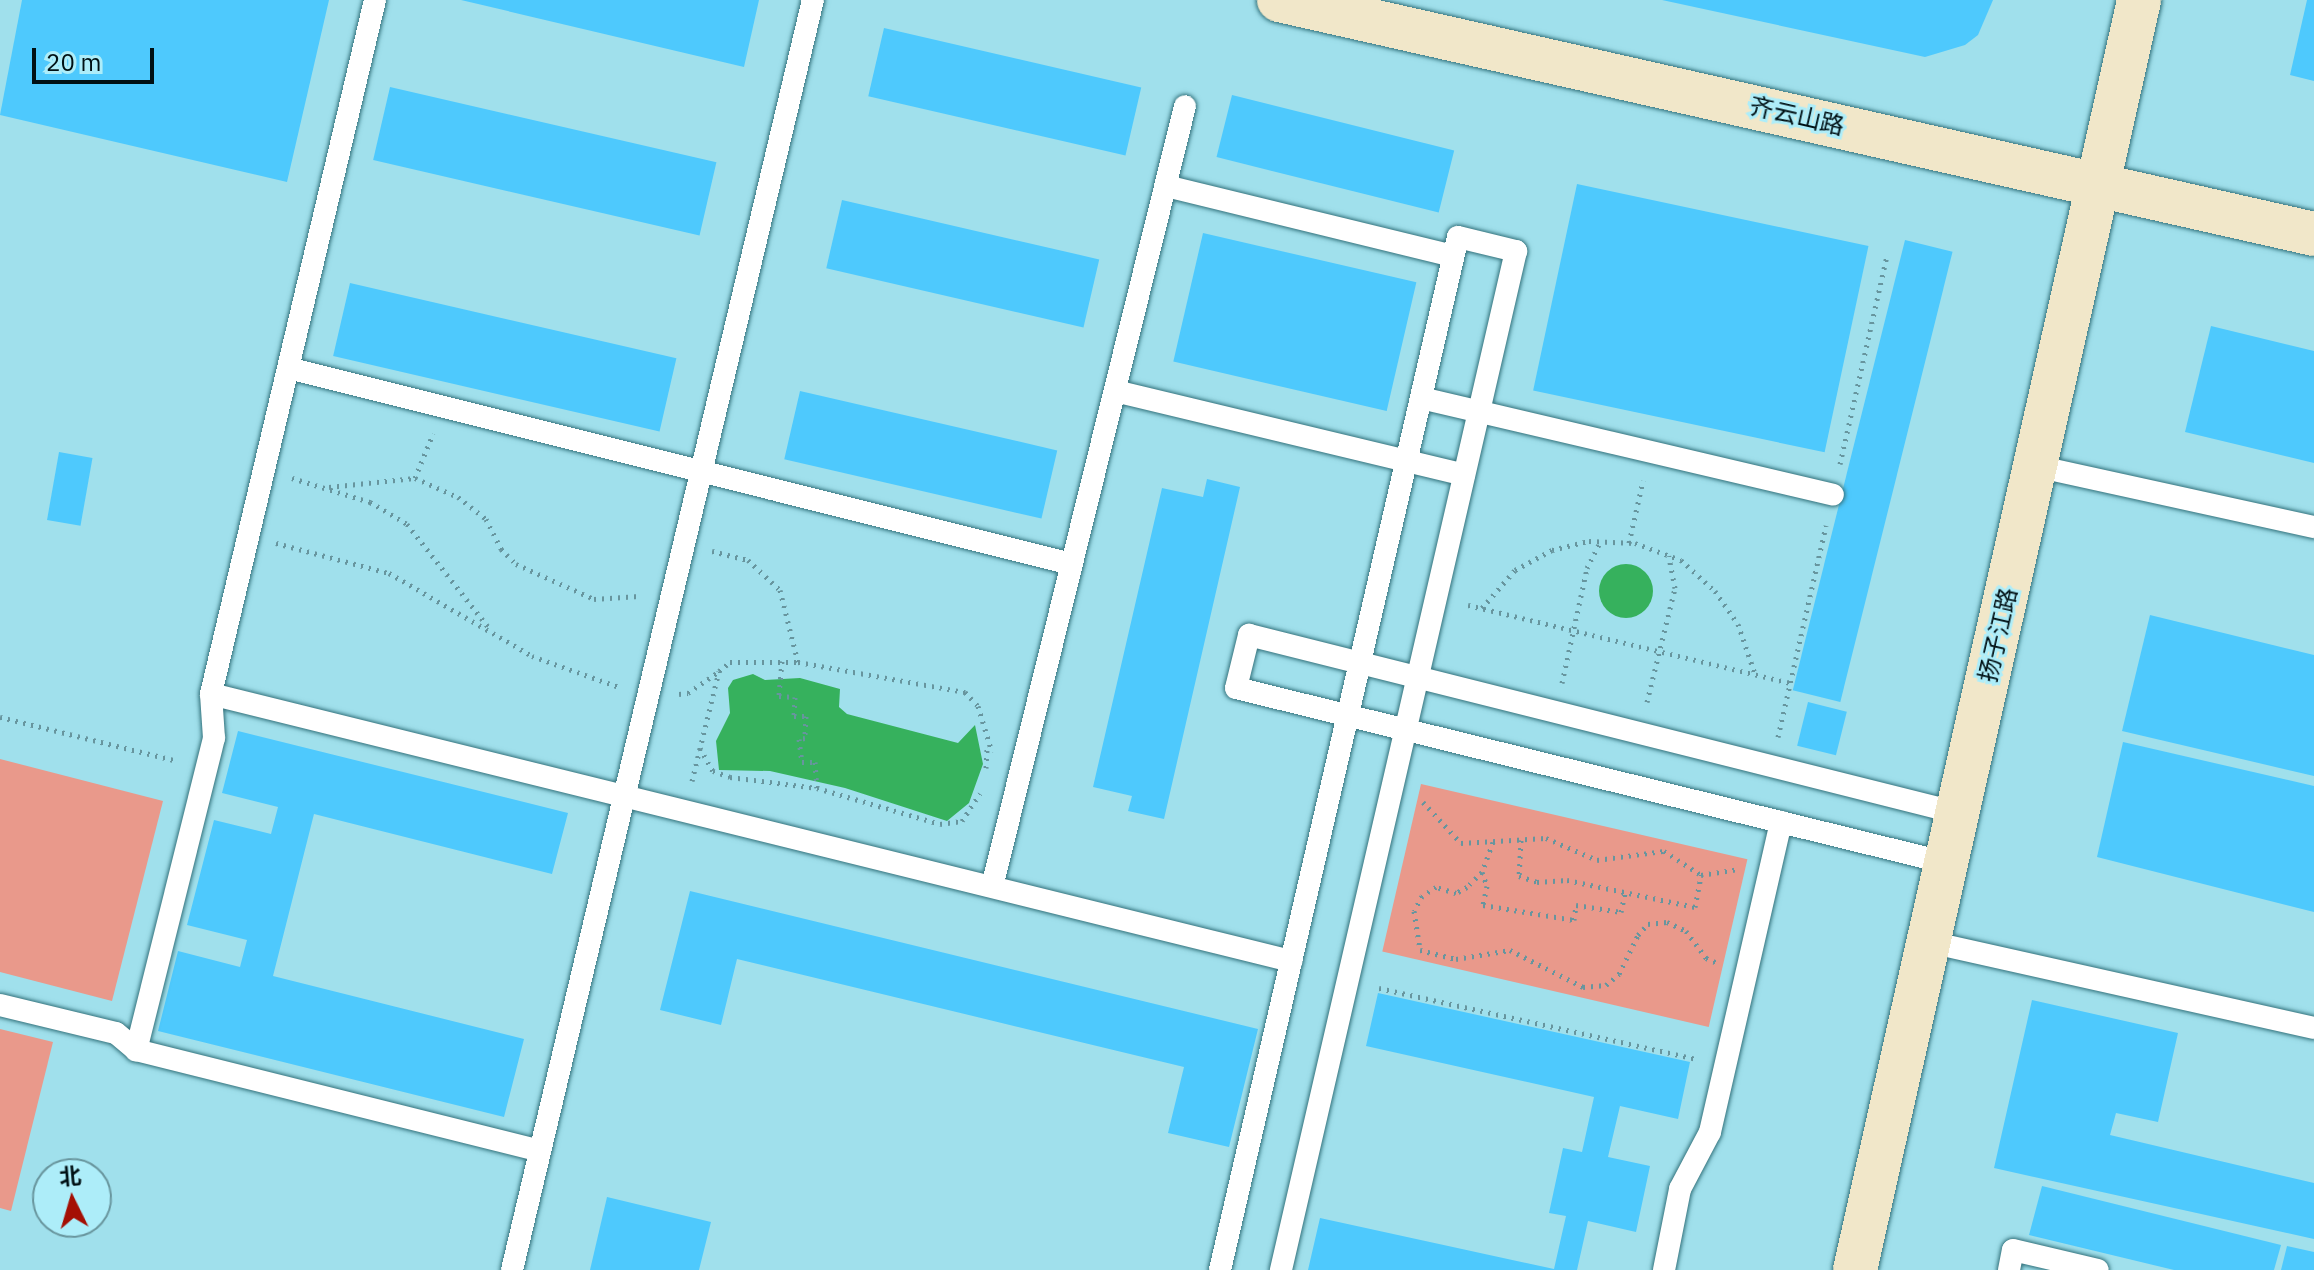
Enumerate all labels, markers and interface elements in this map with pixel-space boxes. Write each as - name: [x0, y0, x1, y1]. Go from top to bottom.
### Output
- scale bar: [36, 32, 158, 82]
- text: 20 m: [46, 46, 101, 78]
- street label: 齐云山路: [1747, 91, 1847, 141]
- street label: 扬子江路: [1973, 585, 2023, 685]
- north arrow: [32, 1158, 112, 1238]
- text: 北: [58, 1160, 82, 1191]

